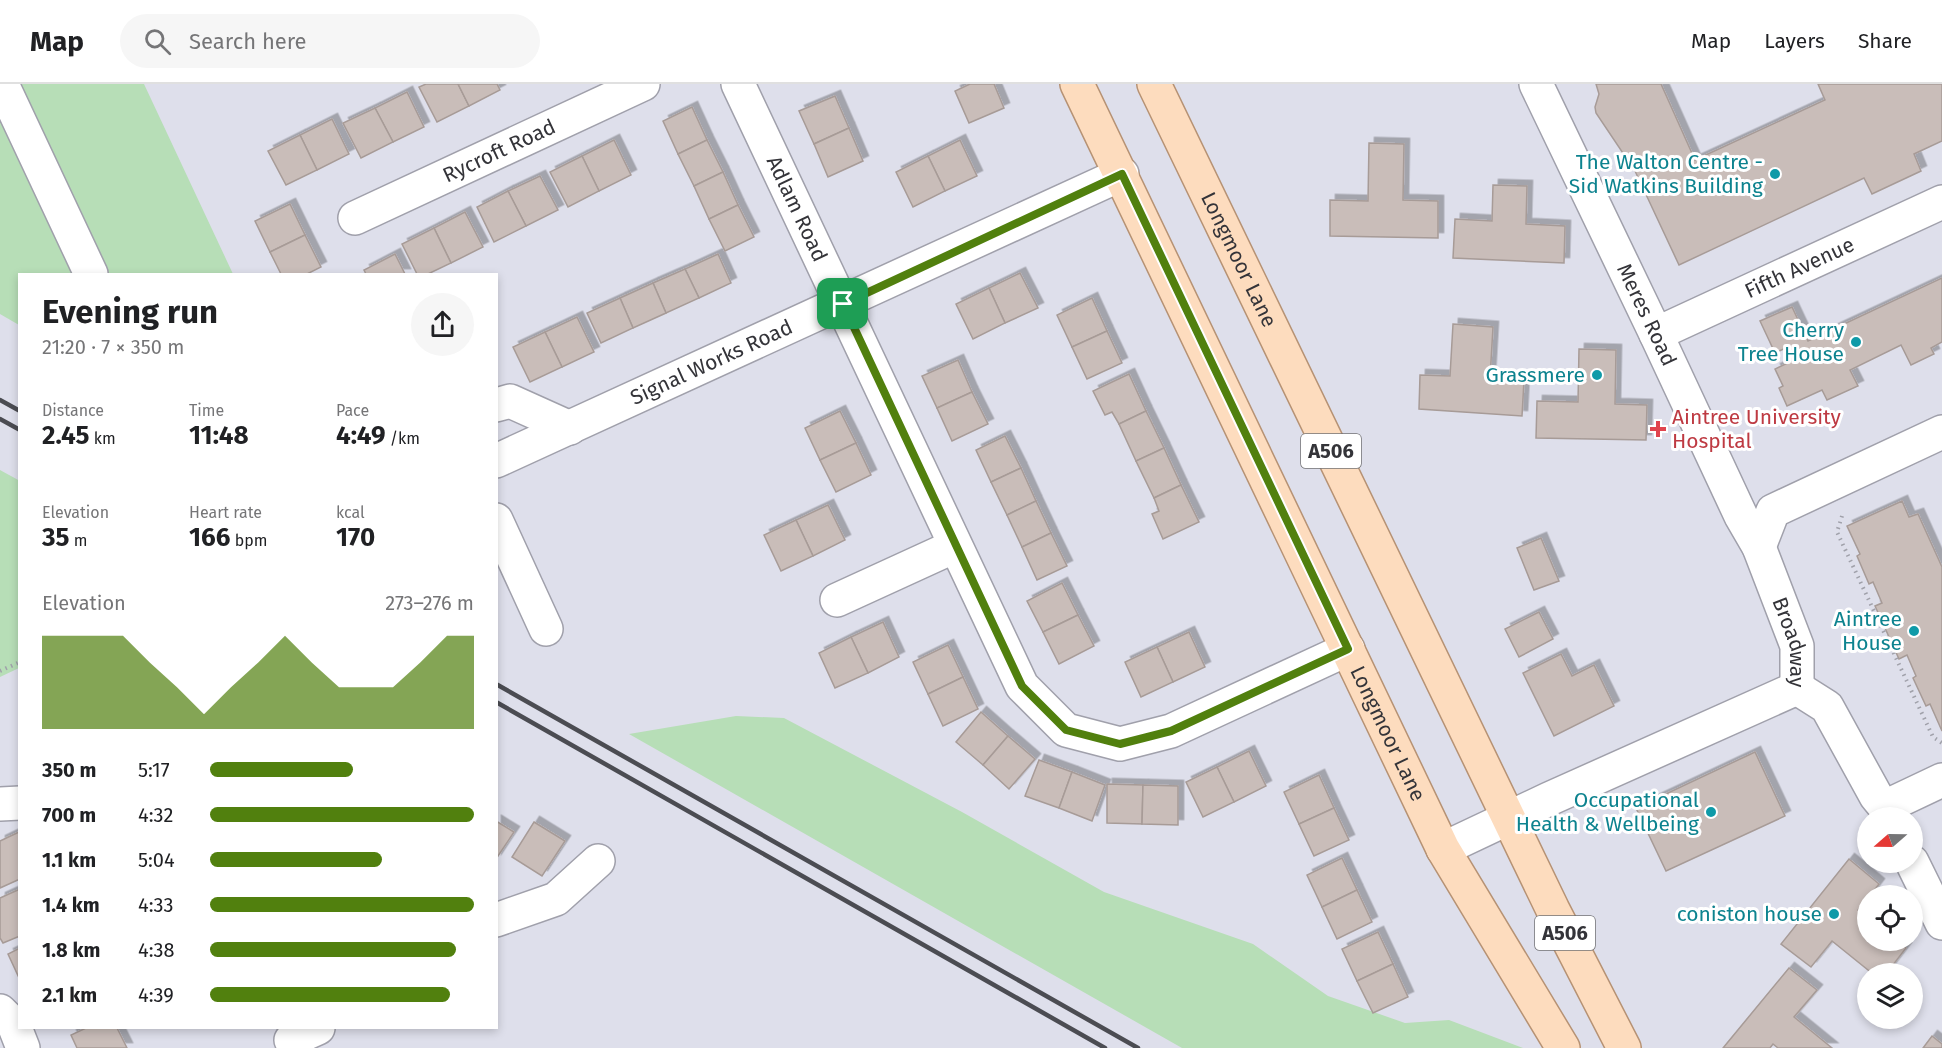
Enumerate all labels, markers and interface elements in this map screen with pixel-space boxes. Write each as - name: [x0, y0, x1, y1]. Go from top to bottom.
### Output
- search box: [120, 14, 540, 68]
- text: Map: [30, 25, 84, 58]
- icon: search: [141, 25, 174, 58]
- text: Search here: [189, 28, 307, 55]
- text: Map: [1691, 28, 1731, 54]
- text: Layers: [1764, 28, 1825, 54]
- text: Share: [1858, 28, 1912, 54]
- street label: Rycroft Road: [439, 114, 560, 188]
- place label: The Walton Centre - Sid Watkins Building: [1569, 149, 1763, 199]
- street label: Adlam Road: [761, 152, 833, 266]
- marker: The Walton Centre - Sid Watkins Building: [1768, 167, 1782, 181]
- street label: Longmoor Lane: [1195, 188, 1283, 331]
- street label: Fifth Avenue: [1741, 231, 1858, 304]
- street label: Meres Road: [1611, 259, 1682, 370]
- pin: [817, 278, 868, 329]
- icon: arrive: [826, 287, 859, 320]
- text: Evening run: [42, 292, 218, 332]
- button: share: [411, 293, 474, 356]
- street label: Signal Works Road: [626, 314, 797, 411]
- place label: Cherry Tree House: [1738, 317, 1845, 367]
- text: 21:20 · 7 × 350 m: [42, 335, 184, 359]
- marker: Cherry Tree House: [1849, 335, 1863, 349]
- place label: Grassmere: [1485, 362, 1585, 388]
- marker: Grassmere: [1590, 368, 1604, 382]
- text: Distance: [42, 401, 104, 420]
- text: Time: [189, 401, 224, 420]
- text: Pace: [336, 401, 369, 420]
- place label: Aintree University Hospital: [1672, 404, 1842, 454]
- text: 2.45: [42, 420, 89, 451]
- text: 11:48: [189, 420, 249, 451]
- text: 4:49: [336, 420, 386, 451]
- marker: Aintree University Hospital: [1649, 420, 1667, 438]
- text: km: [89, 429, 116, 448]
- text: /km: [386, 429, 420, 448]
- road number: A506: [1301, 434, 1361, 468]
- text: Elevation: [42, 503, 109, 522]
- text: Heart rate: [189, 503, 262, 522]
- text: kcal: [336, 503, 365, 522]
- text: 35: [42, 522, 69, 553]
- text: 166: [189, 522, 230, 553]
- text: 170: [336, 522, 375, 553]
- text: m: [69, 531, 87, 550]
- text: bpm: [230, 531, 267, 550]
- text: Elevation: [42, 591, 126, 615]
- text: 273–276 m: [385, 591, 474, 615]
- street label: Broadway: [1766, 593, 1811, 688]
- place label: Aintree House: [1834, 606, 1902, 656]
- marker: Aintree House: [1907, 624, 1921, 638]
- street label: Longmoor Lane: [1344, 662, 1431, 805]
- text: 350 m: [42, 758, 96, 782]
- text: 5:17: [138, 758, 170, 782]
- place label: Occupational Health & Wellbeing: [1516, 787, 1699, 837]
- text: 700 m: [42, 803, 96, 827]
- text: 4:32: [138, 803, 173, 827]
- marker: Occupational Health & Wellbeing: [1704, 805, 1718, 819]
- north arrow: [1857, 807, 1923, 873]
- map controls: [1857, 807, 1923, 1029]
- text: 1.1 km: [42, 848, 96, 872]
- text: 5:04: [138, 848, 175, 872]
- button: locate: [1857, 885, 1923, 951]
- text: 1.4 km: [42, 893, 100, 917]
- text: 4:33: [138, 893, 174, 917]
- place label: coniston house: [1677, 901, 1822, 927]
- marker: coniston house: [1827, 907, 1841, 921]
- road number: A506: [1535, 916, 1595, 950]
- text: 1.8 km: [42, 938, 100, 962]
- text: 4:38: [138, 938, 175, 962]
- button: layers: [1857, 963, 1923, 1029]
- text: 2.1 km: [42, 983, 97, 1007]
- text: 4:39: [138, 983, 174, 1007]

